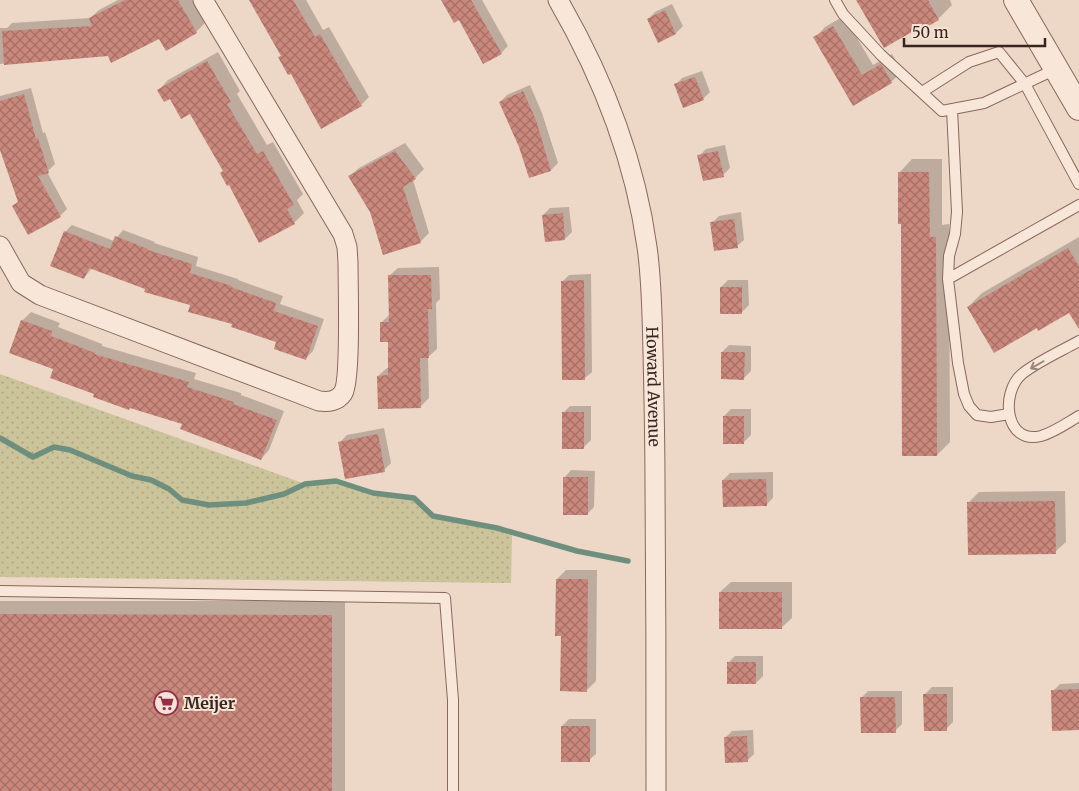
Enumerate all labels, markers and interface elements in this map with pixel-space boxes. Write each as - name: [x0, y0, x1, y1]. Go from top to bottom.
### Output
- scale bar: [904, 15, 1045, 47]
- text: 50 m: [912, 23, 949, 42]
- street label: Howard Avenue: [642, 326, 665, 447]
- one-way arrow: [1029, 360, 1044, 370]
- supermarket icon: Meijer: [153, 690, 179, 716]
- place label: Meijer: [184, 693, 236, 713]

